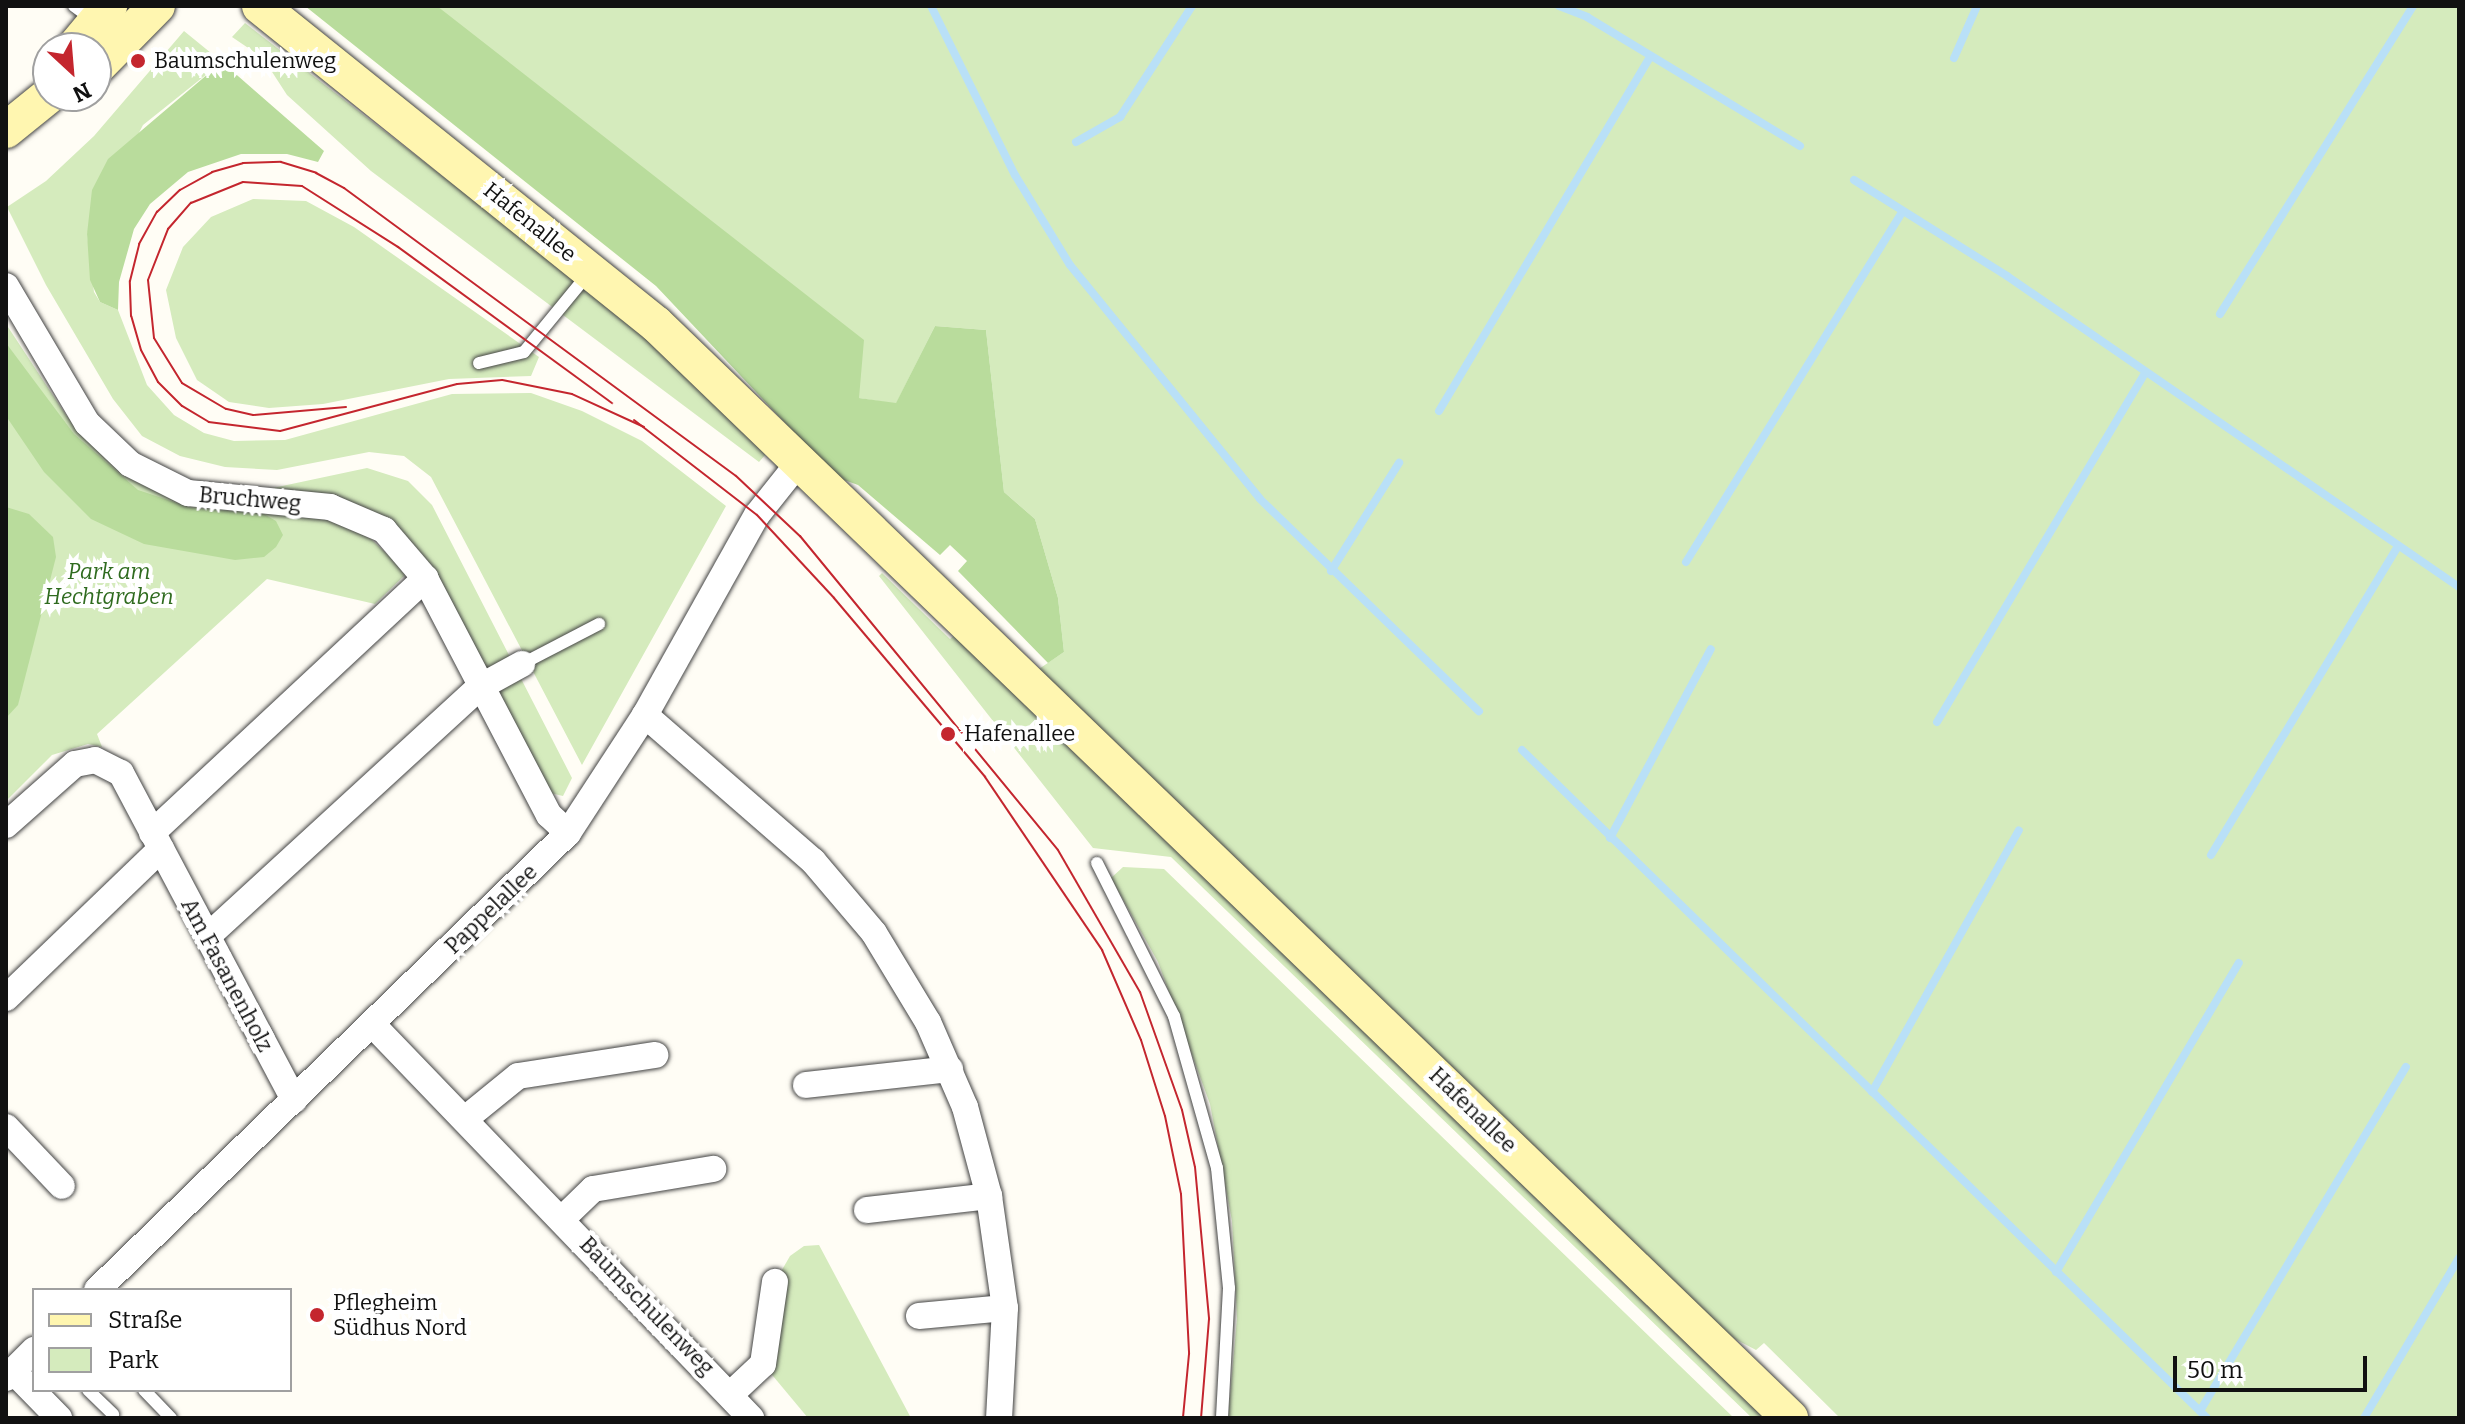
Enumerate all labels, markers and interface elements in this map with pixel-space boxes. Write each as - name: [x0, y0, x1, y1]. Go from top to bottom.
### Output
- north arrow: [32, 32, 112, 112]
- place label: Baumschulenweg: [154, 48, 336, 74]
- marker: Baumschulenweg: [129, 52, 147, 70]
- text: N: [68, 76, 95, 108]
- street label: Hafenallee: [478, 177, 582, 267]
- street label: Bruchweg: [198, 481, 302, 517]
- park label: Park am Hechtgraben: [44, 558, 174, 610]
- place label: Hafenallee: [964, 721, 1075, 747]
- marker: Hafenallee: [939, 725, 957, 743]
- street label: Pappelallee: [440, 859, 542, 959]
- street label: Am Fasanenholz: [175, 894, 279, 1056]
- street label: Hafenallee: [1424, 1062, 1522, 1158]
- street label: Baumschulenweg: [574, 1231, 720, 1381]
- legend: [32, 1288, 292, 1392]
- place label: Pflegheim Südhus Nord: [333, 1289, 467, 1340]
- text: Straße: [108, 1306, 182, 1334]
- marker: Pflegheim Südhus Nord: [308, 1306, 326, 1324]
- scale bar: [2177, 1340, 2371, 1390]
- text: Park: [108, 1346, 159, 1374]
- text: 50 m: [2187, 1356, 2243, 1384]

